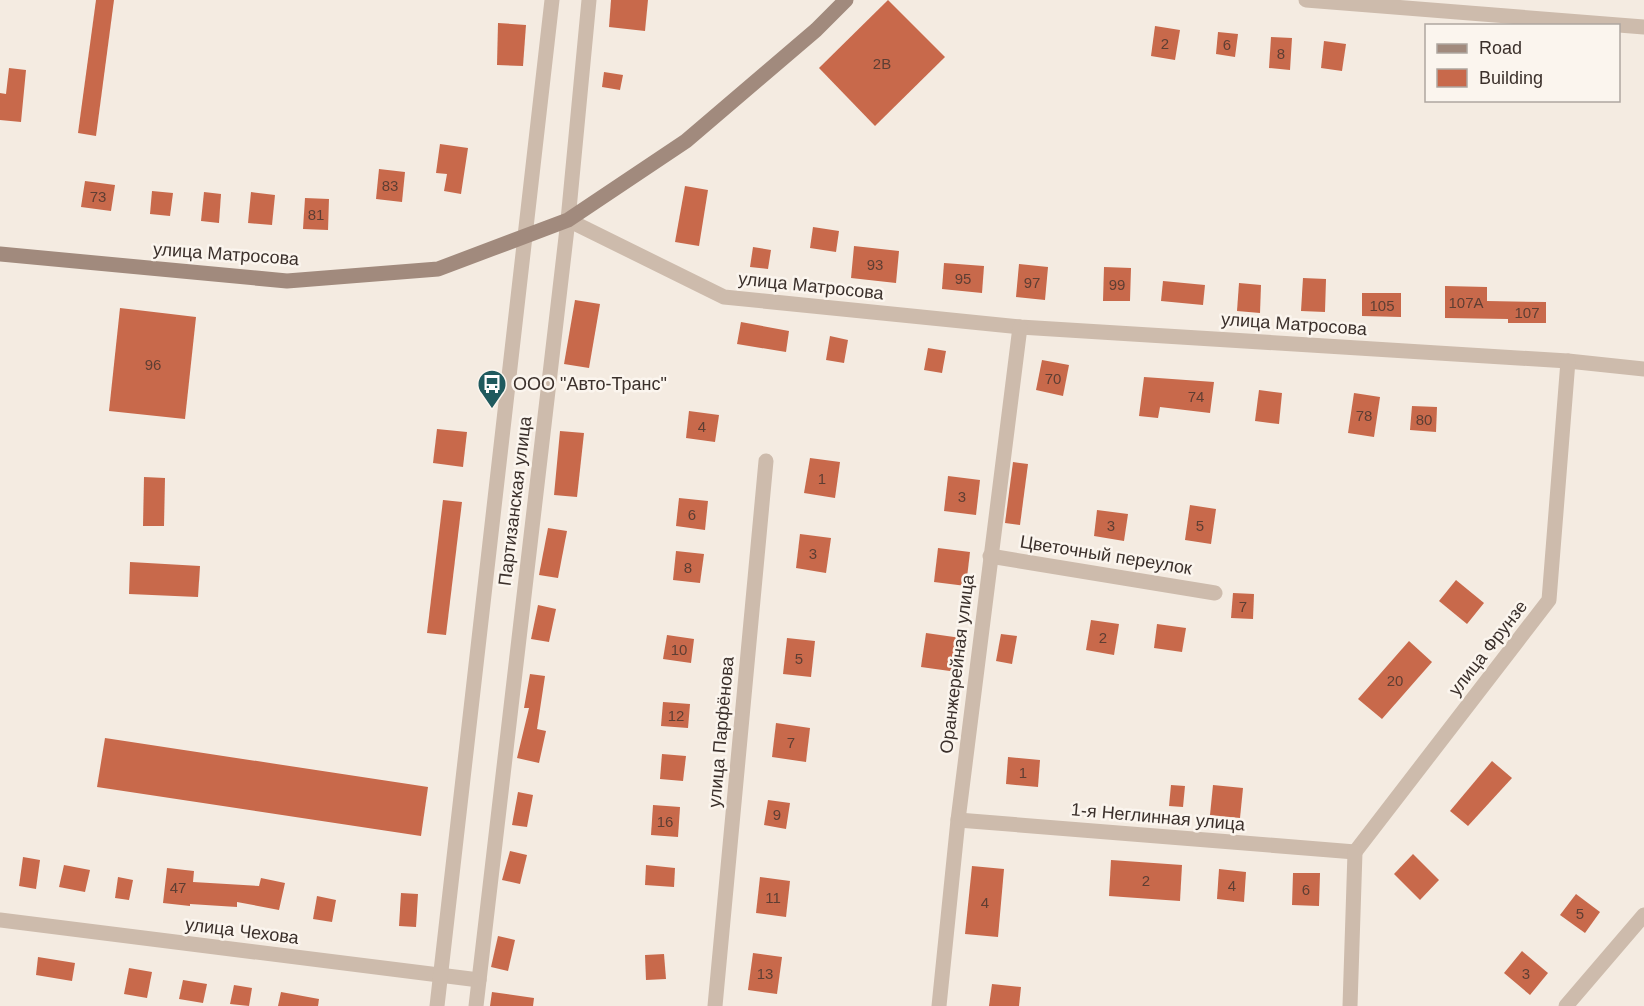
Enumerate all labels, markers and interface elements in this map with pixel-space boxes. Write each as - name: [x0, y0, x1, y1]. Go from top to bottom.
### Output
- legend: [1425, 24, 1620, 102]
- house number: 2: [1161, 35, 1169, 52]
- house number: 6: [1223, 36, 1231, 53]
- text: Road: [1479, 38, 1522, 58]
- house number: 8: [1277, 45, 1285, 62]
- house number: 2В: [873, 55, 891, 72]
- text: Building: [1479, 68, 1543, 88]
- house number: 83: [382, 177, 398, 194]
- house number: 73: [90, 188, 106, 205]
- house number: 81: [308, 206, 324, 223]
- street label: улица Матросова: [152, 239, 301, 269]
- house number: 93: [867, 256, 883, 273]
- street label: улица Матросова: [737, 268, 886, 304]
- house number: 95: [955, 270, 971, 287]
- house number: 97: [1024, 274, 1040, 291]
- house number: 99: [1109, 276, 1125, 293]
- house number: 107А: [1448, 294, 1484, 311]
- house number: 105: [1369, 297, 1395, 314]
- house number: 107: [1514, 304, 1540, 321]
- street label: улица Матросова: [1220, 309, 1369, 339]
- house number: 96: [145, 356, 161, 373]
- bus stop icon: ООО "Авто-Транс": [476, 368, 508, 410]
- house number: 70: [1045, 370, 1061, 387]
- place label: ООО "Авто-Транс": [513, 374, 667, 394]
- house number: 74: [1188, 388, 1204, 405]
- house number: 78: [1356, 407, 1372, 424]
- house number: 80: [1416, 411, 1432, 428]
- street label: Партизанская улица: [495, 414, 535, 587]
- house number: 4: [698, 418, 706, 435]
- house number: 1: [818, 470, 826, 487]
- house number: 3: [958, 488, 966, 505]
- house number: 6: [688, 506, 696, 523]
- house number: 3: [1107, 517, 1115, 534]
- house number: 5: [1196, 517, 1204, 534]
- street label: Цветочный переулок: [1019, 532, 1194, 578]
- house number: 3: [809, 545, 817, 562]
- house number: 8: [684, 559, 692, 576]
- street label: Оранжерейная улица: [936, 572, 978, 755]
- street label: улица Фрунзе: [1445, 597, 1531, 699]
- house number: 7: [1239, 598, 1247, 615]
- house number: 2: [1099, 629, 1107, 646]
- house number: 10: [671, 641, 687, 658]
- house number: 5: [795, 650, 803, 667]
- street label: улица Парфёнова: [704, 655, 738, 808]
- house number: 20: [1387, 672, 1403, 689]
- house number: 12: [668, 707, 684, 724]
- house number: 7: [787, 734, 795, 751]
- house number: 1: [1019, 764, 1027, 781]
- street label: 1-я Неглинная улица: [1070, 799, 1247, 835]
- house number: 9: [773, 806, 781, 823]
- house number: 16: [657, 813, 673, 830]
- house number: 2: [1142, 872, 1150, 889]
- house number: 4: [1228, 877, 1236, 894]
- house number: 47: [170, 879, 186, 896]
- house number: 6: [1302, 881, 1310, 898]
- house number: 11: [765, 889, 781, 906]
- house number: 4: [981, 894, 989, 911]
- house number: 5: [1576, 905, 1584, 922]
- street label: улица Чехова: [184, 914, 301, 948]
- house number: 13: [757, 965, 773, 982]
- house number: 3: [1522, 965, 1530, 982]

